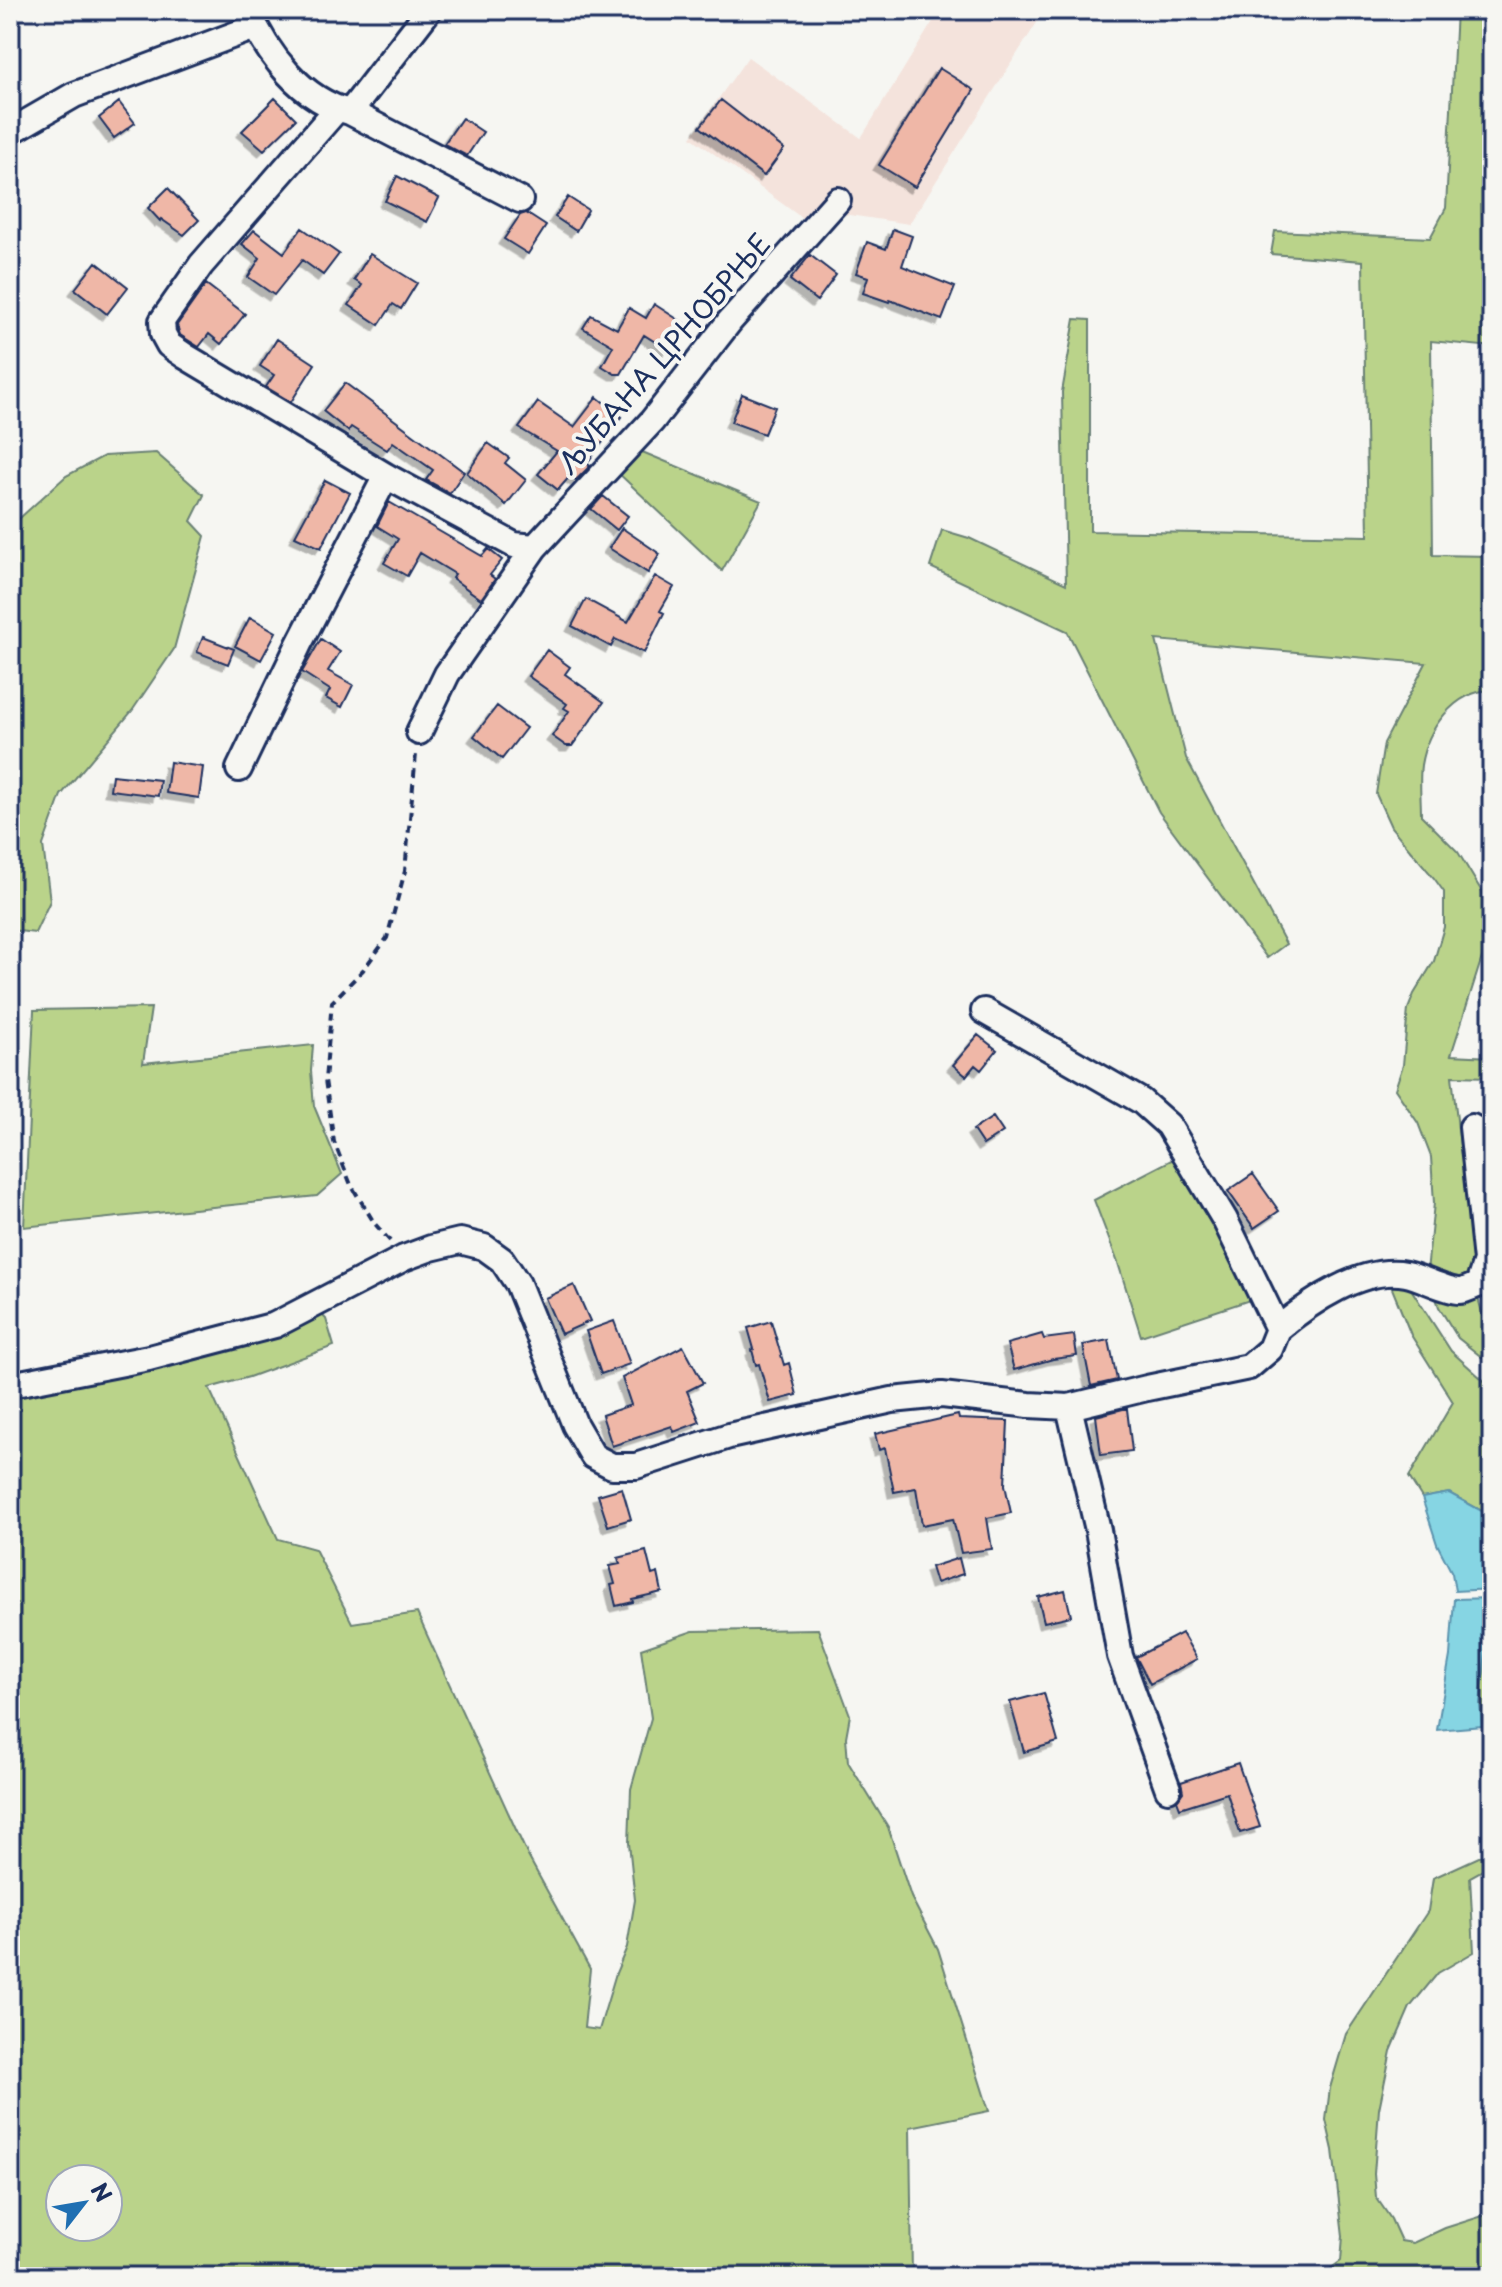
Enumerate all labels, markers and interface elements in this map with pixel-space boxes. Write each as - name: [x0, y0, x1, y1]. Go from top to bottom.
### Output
- street label: ЉУБАНА ЦРНОБРЊЕ: [546, 223, 780, 483]
- north arrow: [44, 2163, 124, 2243]
- text: N: [84, 2176, 121, 2208]

